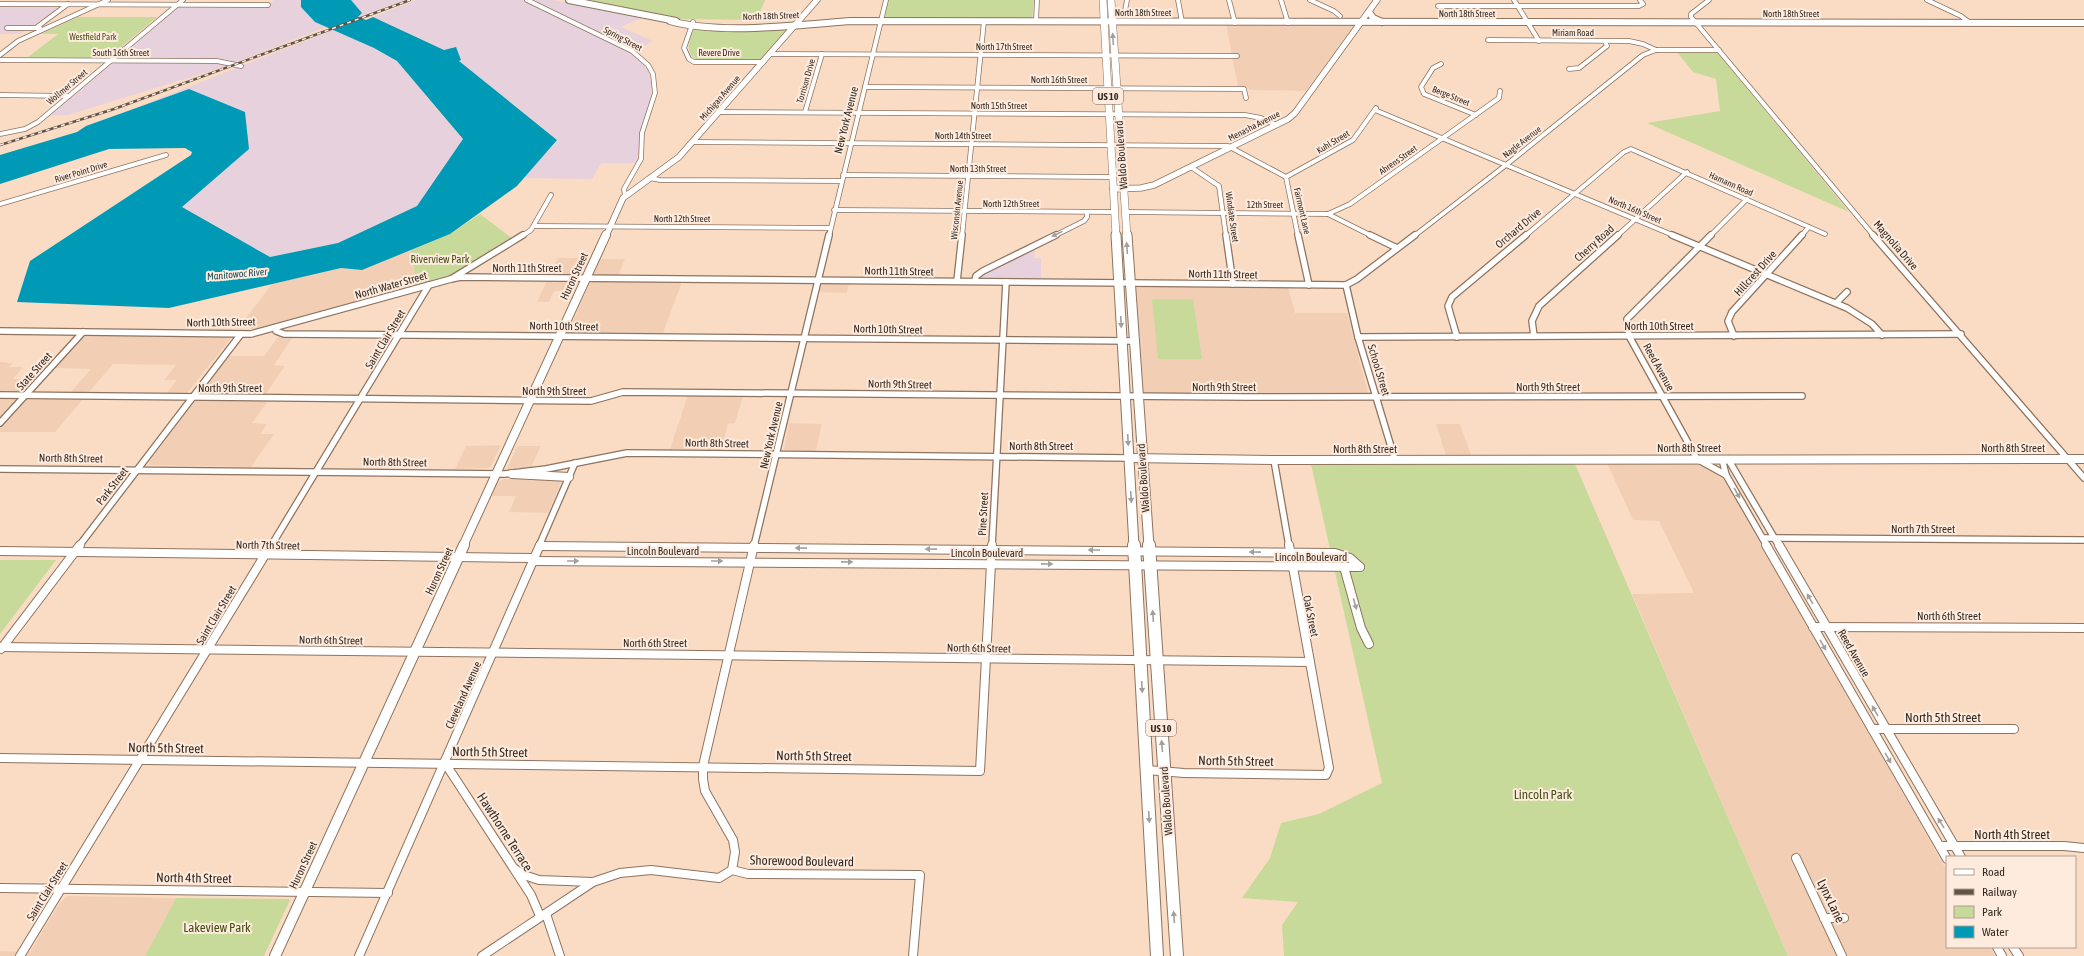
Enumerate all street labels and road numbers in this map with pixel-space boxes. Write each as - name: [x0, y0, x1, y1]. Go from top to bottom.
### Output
- street label: North 18th Street: [1115, 8, 1172, 18]
- street label: North 18th Street: [1439, 9, 1496, 19]
- street label: North 18th Street: [1763, 9, 1820, 19]
- street label: North 18th Street: [742, 10, 800, 22]
- street label: Spring Street: [602, 25, 644, 53]
- street label: Miriam Road: [1552, 28, 1594, 38]
- street label: North 17th Street: [976, 42, 1033, 52]
- street label: South 16th Street: [93, 48, 150, 58]
- street label: Revere Drive: [698, 48, 740, 58]
- street label: Torrison Drive: [795, 58, 817, 104]
- street label: Wollmer Street: [45, 67, 89, 107]
- street label: Michigan Avenue: [698, 73, 742, 123]
- street label: North 16th Street: [1031, 75, 1088, 85]
- street label: Berge Street: [1431, 84, 1472, 108]
- street label: New York Avenue: [832, 85, 860, 155]
- road number: US 10: [1093, 88, 1123, 104]
- street label: North 15th Street: [971, 101, 1028, 111]
- street label: Menasha Avenue: [1227, 109, 1281, 143]
- street label: Waldo Boulevard: [1113, 120, 1129, 190]
- street label: Nagle Avenue: [1501, 124, 1543, 160]
- street label: Kuhl Street: [1315, 128, 1352, 156]
- street label: North 14th Street: [935, 131, 992, 141]
- street label: Ahrens Street: [1377, 143, 1419, 177]
- street label: River Point Drive: [54, 159, 108, 185]
- street label: North 13th Street: [950, 164, 1007, 174]
- street label: Hamann Road: [1707, 170, 1755, 198]
- street label: Wisconsin Avenue: [949, 180, 965, 240]
- street label: Fairmont Lane: [1292, 187, 1312, 235]
- street label: Windiate Street: [1223, 191, 1241, 243]
- street label: North 16th Street: [1607, 194, 1663, 226]
- street label: North 12th Street: [983, 199, 1040, 209]
- street label: 12th Street: [1247, 200, 1284, 210]
- street label: Orchard Drive: [1493, 206, 1543, 250]
- street label: North 12th Street: [654, 214, 711, 224]
- street label: Magnolia Drive: [1871, 218, 1921, 272]
- street label: Cherry Road: [1572, 222, 1616, 264]
- street label: Hillcrest Drive: [1732, 248, 1778, 298]
- street label: Huron Street: [558, 250, 590, 302]
- street label: North 11th Street: [492, 262, 562, 274]
- street label: North 11th Street: [864, 264, 934, 278]
- street label: North 11th Street: [1188, 267, 1258, 281]
- street label: North Water Street: [354, 269, 428, 301]
- street label: Saint Clair Street: [363, 307, 407, 371]
- street label: North 10th Street: [186, 315, 256, 329]
- street label: North 10th Street: [529, 319, 599, 333]
- street label: North 10th Street: [1624, 320, 1694, 332]
- street label: North 10th Street: [853, 322, 923, 336]
- street label: Reed Avenue: [1641, 341, 1677, 393]
- street label: School Street: [1366, 343, 1392, 397]
- street label: State Street: [14, 350, 54, 392]
- street label: North 9th Street: [868, 377, 932, 391]
- street label: North 9th Street: [1192, 381, 1256, 393]
- street label: North 9th Street: [1516, 381, 1580, 393]
- street label: North 9th Street: [198, 382, 262, 394]
- street label: North 9th Street: [522, 385, 586, 397]
- street label: New York Avenue: [757, 400, 785, 470]
- street label: North 8th Street: [685, 436, 749, 450]
- street label: North 8th Street: [1009, 440, 1073, 452]
- street label: North 8th Street: [1657, 442, 1721, 454]
- street label: North 8th Street: [1981, 442, 2045, 454]
- street label: Waldo Boulevard: [1135, 443, 1151, 513]
- street label: North 8th Street: [1333, 443, 1397, 455]
- street label: North 8th Street: [39, 451, 103, 465]
- street label: North 8th Street: [363, 455, 427, 469]
- street label: Park Street: [94, 465, 130, 507]
- street label: Pine Street: [976, 492, 990, 536]
- street label: North 7th Street: [1891, 523, 1955, 535]
- street label: North 7th Street: [236, 538, 300, 552]
- street label: Huron Street: [423, 545, 455, 597]
- street label: Lincoln Boulevard: [627, 545, 699, 557]
- street label: Lincoln Boulevard: [951, 547, 1023, 559]
- street label: Lincoln Boulevard: [1275, 551, 1347, 563]
- street label: Saint Clair Street: [194, 583, 238, 647]
- street label: Oak Street: [1301, 594, 1321, 638]
- street label: North 6th Street: [1917, 610, 1981, 622]
- street label: Reed Avenue: [1836, 627, 1872, 679]
- street label: North 6th Street: [299, 633, 363, 647]
- street label: North 6th Street: [623, 637, 687, 649]
- street label: North 6th Street: [947, 641, 1011, 655]
- street label: Cleveland Avenue: [443, 659, 483, 731]
- street label: North 5th Street: [1905, 710, 1981, 725]
- road number: US 10: [1146, 720, 1176, 736]
- street label: North 5th Street: [128, 740, 204, 756]
- street label: North 5th Street: [452, 744, 528, 760]
- street label: North 5th Street: [776, 748, 852, 764]
- street label: North 5th Street: [1198, 753, 1274, 769]
- street label: Waldo Boulevard: [1158, 766, 1174, 836]
- street label: Hawthorne Terrace: [474, 790, 536, 874]
- street label: North 4th Street: [1974, 827, 2050, 842]
- street label: Huron Street: [287, 839, 319, 891]
- street label: Shorewood Boulevard: [750, 853, 854, 869]
- street label: Saint Clair Street: [24, 860, 70, 922]
- street label: North 4th Street: [156, 870, 232, 886]
- street label: Lynx Lane: [1814, 877, 1848, 925]

